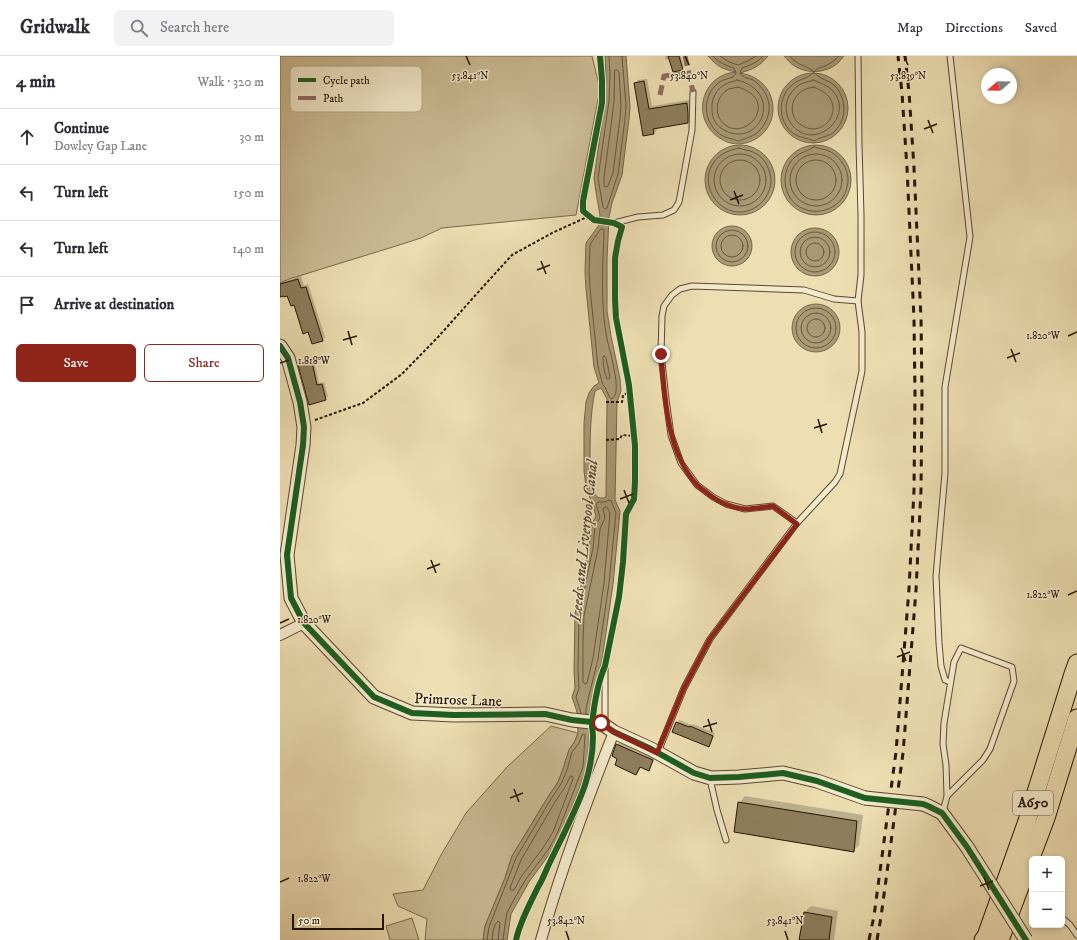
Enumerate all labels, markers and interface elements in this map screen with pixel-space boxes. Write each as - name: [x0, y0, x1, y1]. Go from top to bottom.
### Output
- search box: [114, 10, 394, 46]
- text: Gridwalk: [20, 16, 90, 39]
- icon: search: [128, 17, 150, 39]
- text: Search here: [160, 18, 229, 37]
- text: Map: [897, 19, 923, 37]
- text: Directions: [945, 19, 1003, 37]
- text: Saved: [1025, 19, 1057, 37]
- legend: [290, 66, 422, 112]
- north arrow: [981, 68, 1017, 104]
- text: 53.841°N: [452, 70, 488, 82]
- text: 53.840°N: [670, 70, 708, 82]
- text: 53.839°N: [890, 70, 926, 82]
- text: 4 min: [16, 71, 55, 93]
- text: Walk · 320 m: [198, 74, 264, 90]
- text: Cycle path: [323, 74, 370, 88]
- text: Path: [323, 92, 344, 106]
- text: Continue: [54, 119, 109, 138]
- icon: ahead: [16, 126, 38, 148]
- text: 30 m: [240, 129, 264, 145]
- text: Dowley Gap Lane: [54, 138, 147, 154]
- icon: left: [16, 182, 38, 204]
- text: Turn left: [54, 183, 108, 202]
- text: 150 m: [233, 185, 264, 201]
- icon: left: [16, 238, 38, 260]
- text: Turn left: [54, 239, 108, 258]
- text: 140 m: [232, 241, 264, 257]
- icon: arrive: [16, 294, 38, 316]
- text: Arrive at destination: [54, 295, 174, 314]
- text: 1.820°W: [1026, 330, 1061, 342]
- button: Save: [16, 344, 136, 382]
- button: Share: [144, 344, 264, 382]
- route end: [652, 345, 670, 363]
- text: 1.818°W: [298, 355, 331, 367]
- water label: Leeds and Liverpool Canal: [565, 457, 603, 624]
- text: 1.822°W: [1026, 589, 1060, 601]
- text: 1.820°W: [297, 614, 332, 626]
- street label: Primrose Lane: [414, 689, 502, 711]
- route start: [592, 714, 610, 732]
- road number: A650: [1013, 791, 1053, 815]
- map controls: [1029, 856, 1065, 928]
- button: +: [1029, 856, 1065, 892]
- text: 1.822°W: [297, 873, 331, 885]
- button: −: [1029, 892, 1065, 928]
- scale bar: [292, 912, 384, 931]
- text: 50 m: [298, 914, 320, 928]
- text: 53.842°N: [547, 915, 585, 927]
- text: 53.841°N: [767, 915, 803, 927]

